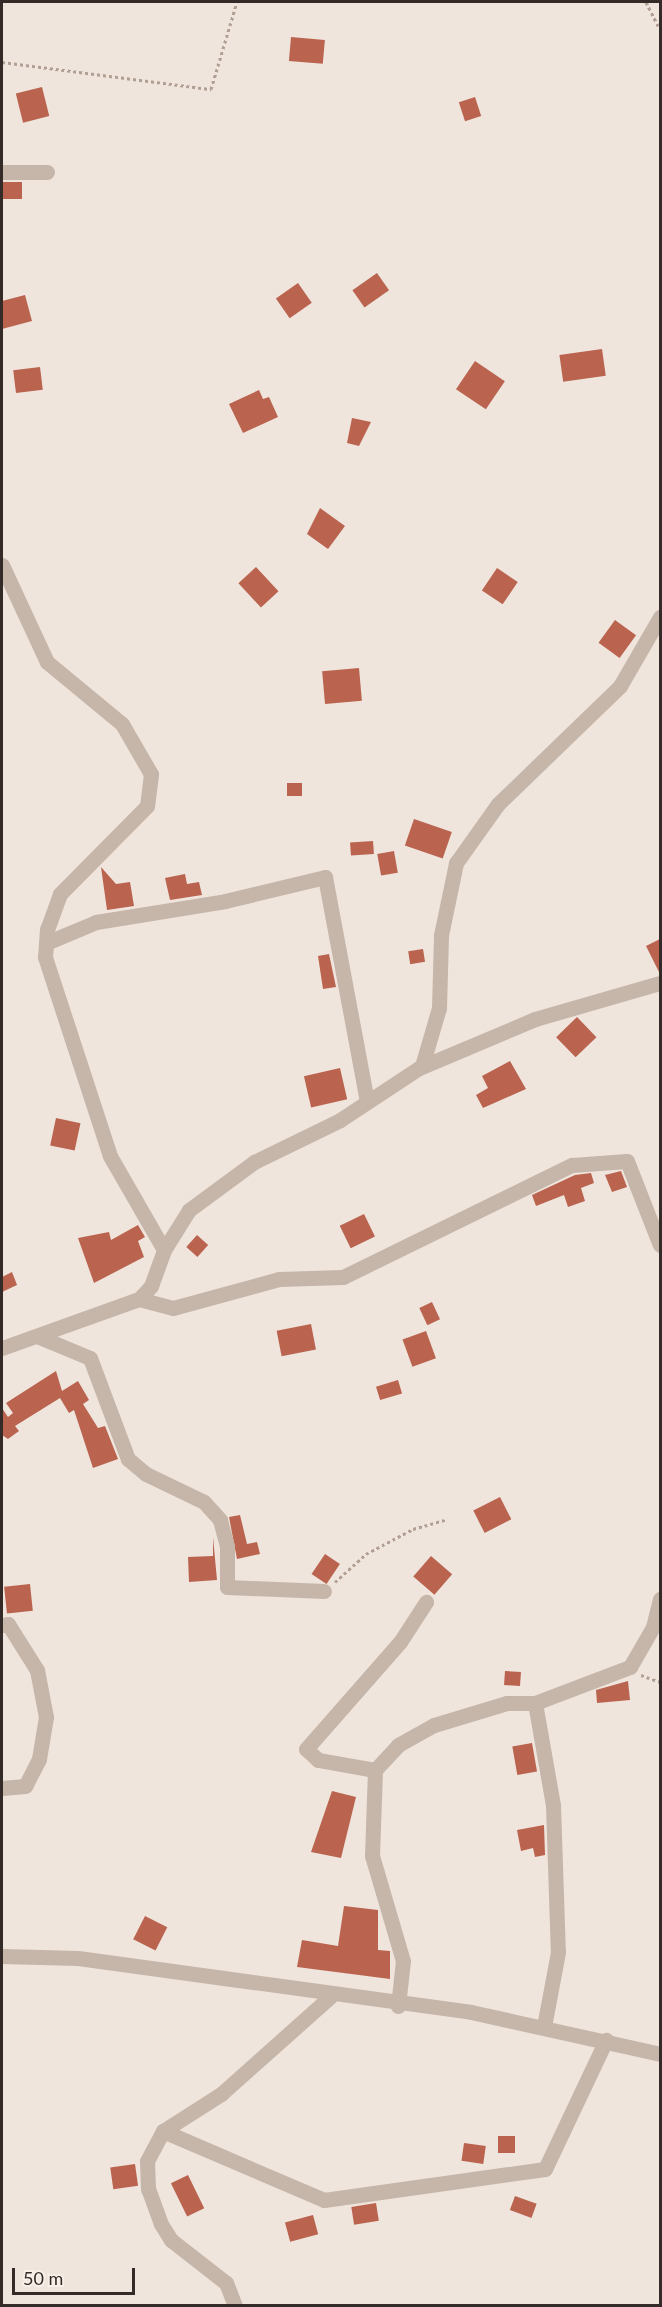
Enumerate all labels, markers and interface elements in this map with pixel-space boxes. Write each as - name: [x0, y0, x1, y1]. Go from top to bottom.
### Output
- scale bar: [15, 2256, 138, 2294]
- text: 50 m: [23, 2267, 63, 2289]

